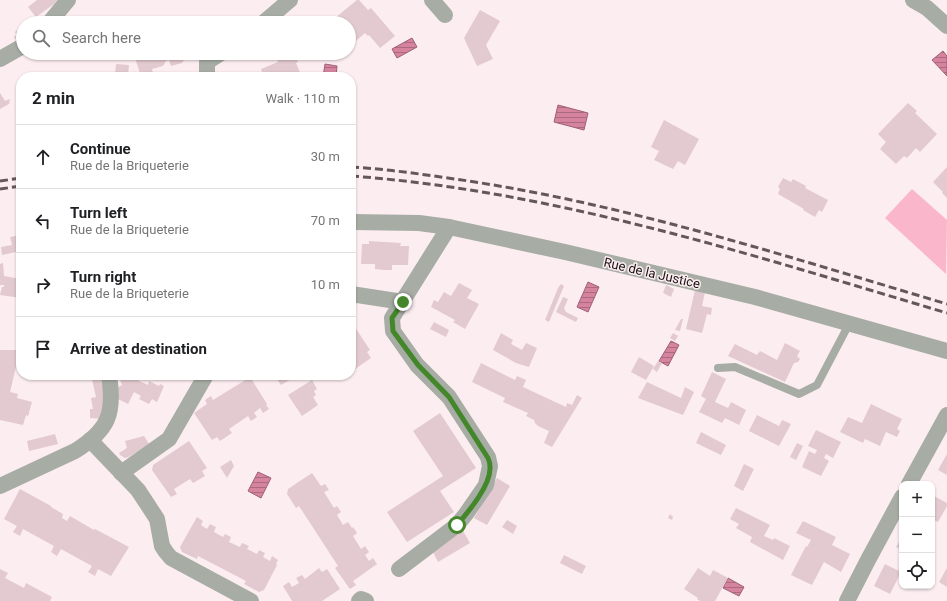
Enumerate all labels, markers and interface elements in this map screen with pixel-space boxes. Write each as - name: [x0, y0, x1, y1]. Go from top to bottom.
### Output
- search box: [16, 16, 356, 60]
- icon: search: [30, 27, 52, 49]
- text: Search here: [62, 29, 141, 47]
- text: 2 min: [32, 88, 75, 108]
- text: Walk · 110 m: [265, 91, 340, 106]
- text: Continue: [70, 140, 131, 158]
- icon: ahead: [32, 146, 54, 168]
- text: 30 m: [311, 149, 340, 164]
- text: Rue de la Briqueterie: [70, 158, 189, 173]
- text: Turn left: [70, 204, 127, 222]
- icon: left: [32, 210, 54, 232]
- text: 70 m: [311, 213, 340, 228]
- text: Rue de la Briqueterie: [70, 222, 189, 237]
- street label: Rue de la Justice: [602, 255, 702, 291]
- text: Turn right: [70, 268, 136, 286]
- icon: right: [32, 274, 54, 296]
- text: 10 m: [311, 277, 340, 292]
- text: Rue de la Briqueterie: [70, 286, 189, 301]
- route end: [394, 293, 412, 311]
- icon: arrive: [32, 338, 54, 360]
- text: Arrive at destination: [70, 340, 207, 358]
- map controls: [899, 481, 935, 589]
- button: +: [899, 481, 935, 517]
- route start: [448, 516, 466, 534]
- button: −: [899, 517, 935, 553]
- button: locate: [899, 553, 935, 589]

